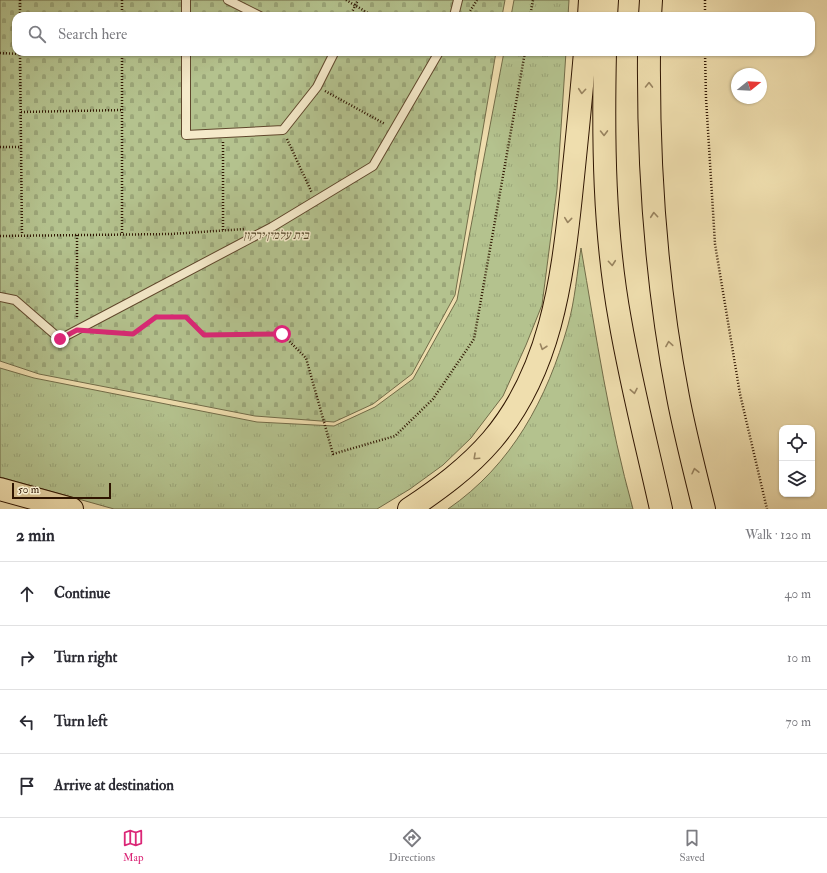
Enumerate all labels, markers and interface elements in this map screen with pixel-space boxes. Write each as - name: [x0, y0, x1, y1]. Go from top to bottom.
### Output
- search box: [12, 12, 815, 56]
- icon: search: [26, 23, 48, 45]
- text: Search here: [58, 25, 127, 44]
- north arrow: [731, 68, 767, 104]
- one-way arrow: [645, 82, 653, 88]
- one-way arrow: [577, 88, 586, 94]
- one-way arrow: [599, 130, 608, 136]
- one-way arrow: [649, 212, 658, 218]
- one-way arrow: [564, 217, 573, 223]
- park label: בית עלמין ירקון: [243, 228, 310, 243]
- one-way arrow: [607, 260, 616, 266]
- route start: [273, 325, 291, 343]
- route end: [51, 330, 69, 348]
- one-way arrow: [665, 341, 674, 347]
- one-way arrow: [539, 344, 548, 351]
- one-way arrow: [630, 387, 638, 394]
- map controls: [779, 425, 815, 497]
- button: locate: [779, 425, 815, 461]
- one-way arrow: [473, 452, 480, 459]
- button: layers: [779, 461, 815, 497]
- one-way arrow: [691, 468, 699, 474]
- scale bar: [12, 481, 111, 500]
- text: 50 m: [18, 483, 39, 496]
- text: 2 min: [16, 525, 55, 546]
- text: Walk · 120 m: [745, 527, 811, 543]
- icon: ahead: [16, 583, 38, 605]
- text: Continue: [54, 584, 110, 603]
- text: 40 m: [785, 586, 811, 602]
- icon: right: [16, 647, 38, 669]
- text: Turn right: [54, 648, 117, 667]
- text: 10 m: [787, 650, 811, 666]
- icon: left: [16, 711, 38, 733]
- text: Turn left: [54, 712, 108, 731]
- text: 70 m: [786, 714, 811, 730]
- icon: arrive: [16, 775, 38, 797]
- text: Arrive at destination: [54, 776, 174, 795]
- tab: Map: [122, 827, 144, 864]
- tab: Directions: [389, 827, 435, 864]
- tab: Saved: [680, 827, 705, 864]

